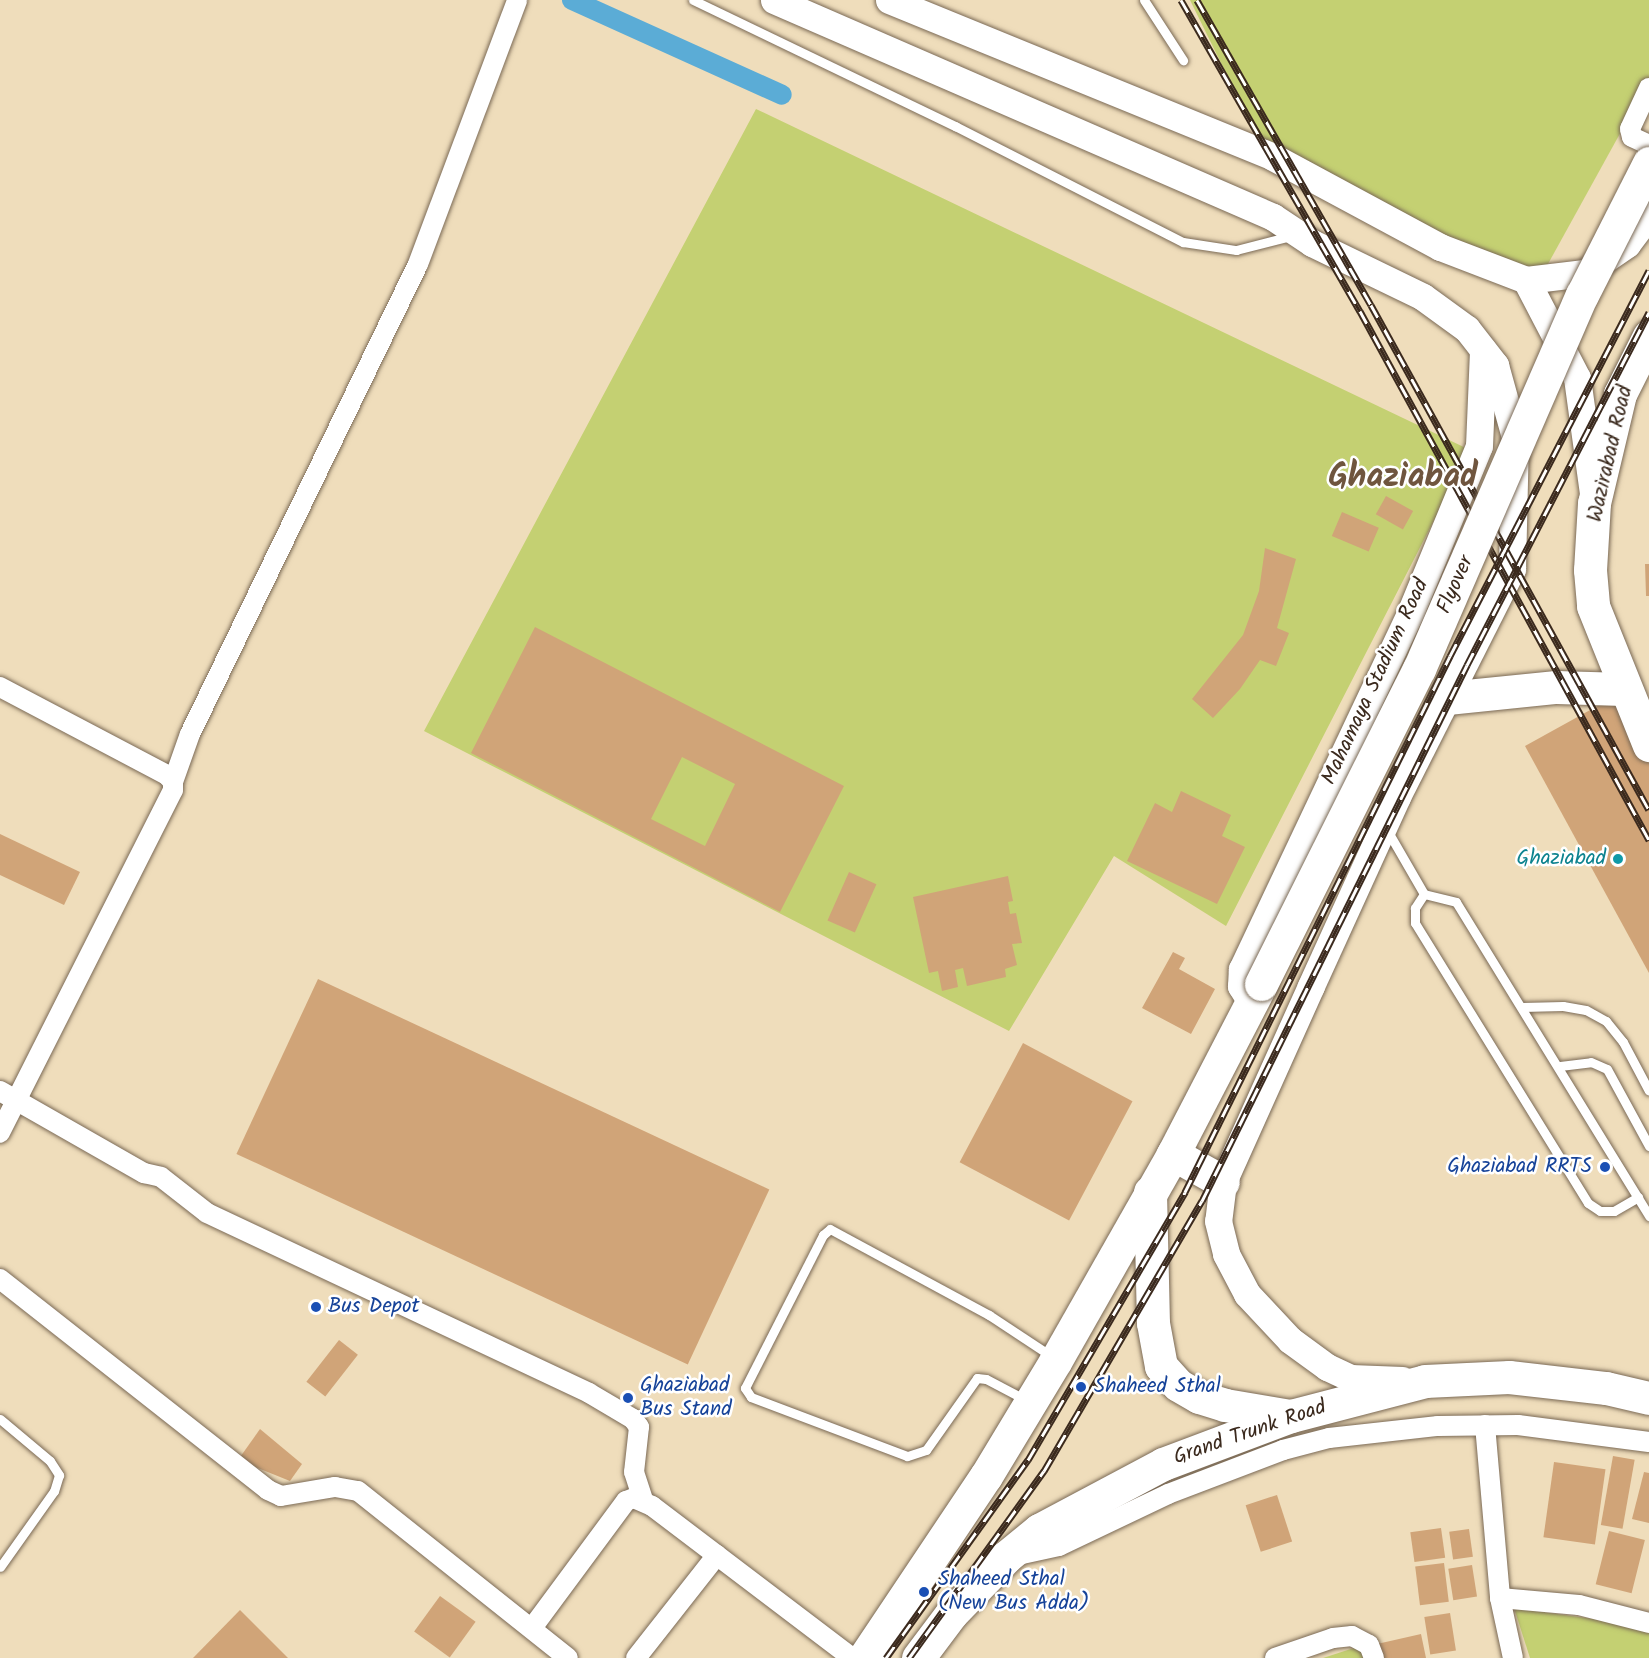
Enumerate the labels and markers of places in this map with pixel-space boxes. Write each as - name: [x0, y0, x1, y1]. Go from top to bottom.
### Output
- place label: Ghaziabad: [1517, 846, 1606, 872]
- marker: Ghaziabad: [1611, 852, 1625, 866]
- place label: Ghaziabad RRTS: [1447, 1154, 1592, 1180]
- marker: Ghaziabad RRTS: [1596, 1158, 1614, 1176]
- place label: Bus Depot: [328, 1294, 420, 1320]
- marker: Bus Depot: [309, 1300, 323, 1314]
- place label: Ghaziabad Bus Stand: [640, 1373, 732, 1423]
- place label: Shaheed Sthal: [1094, 1374, 1221, 1400]
- marker: Shaheed Sthal: [1072, 1378, 1090, 1396]
- marker: Ghaziabad Bus Stand: [621, 1391, 635, 1405]
- place label: Shaheed Sthal (New Bus Adda): [938, 1567, 1089, 1617]
- marker: Shaheed Sthal (New Bus Adda): [915, 1583, 933, 1601]

